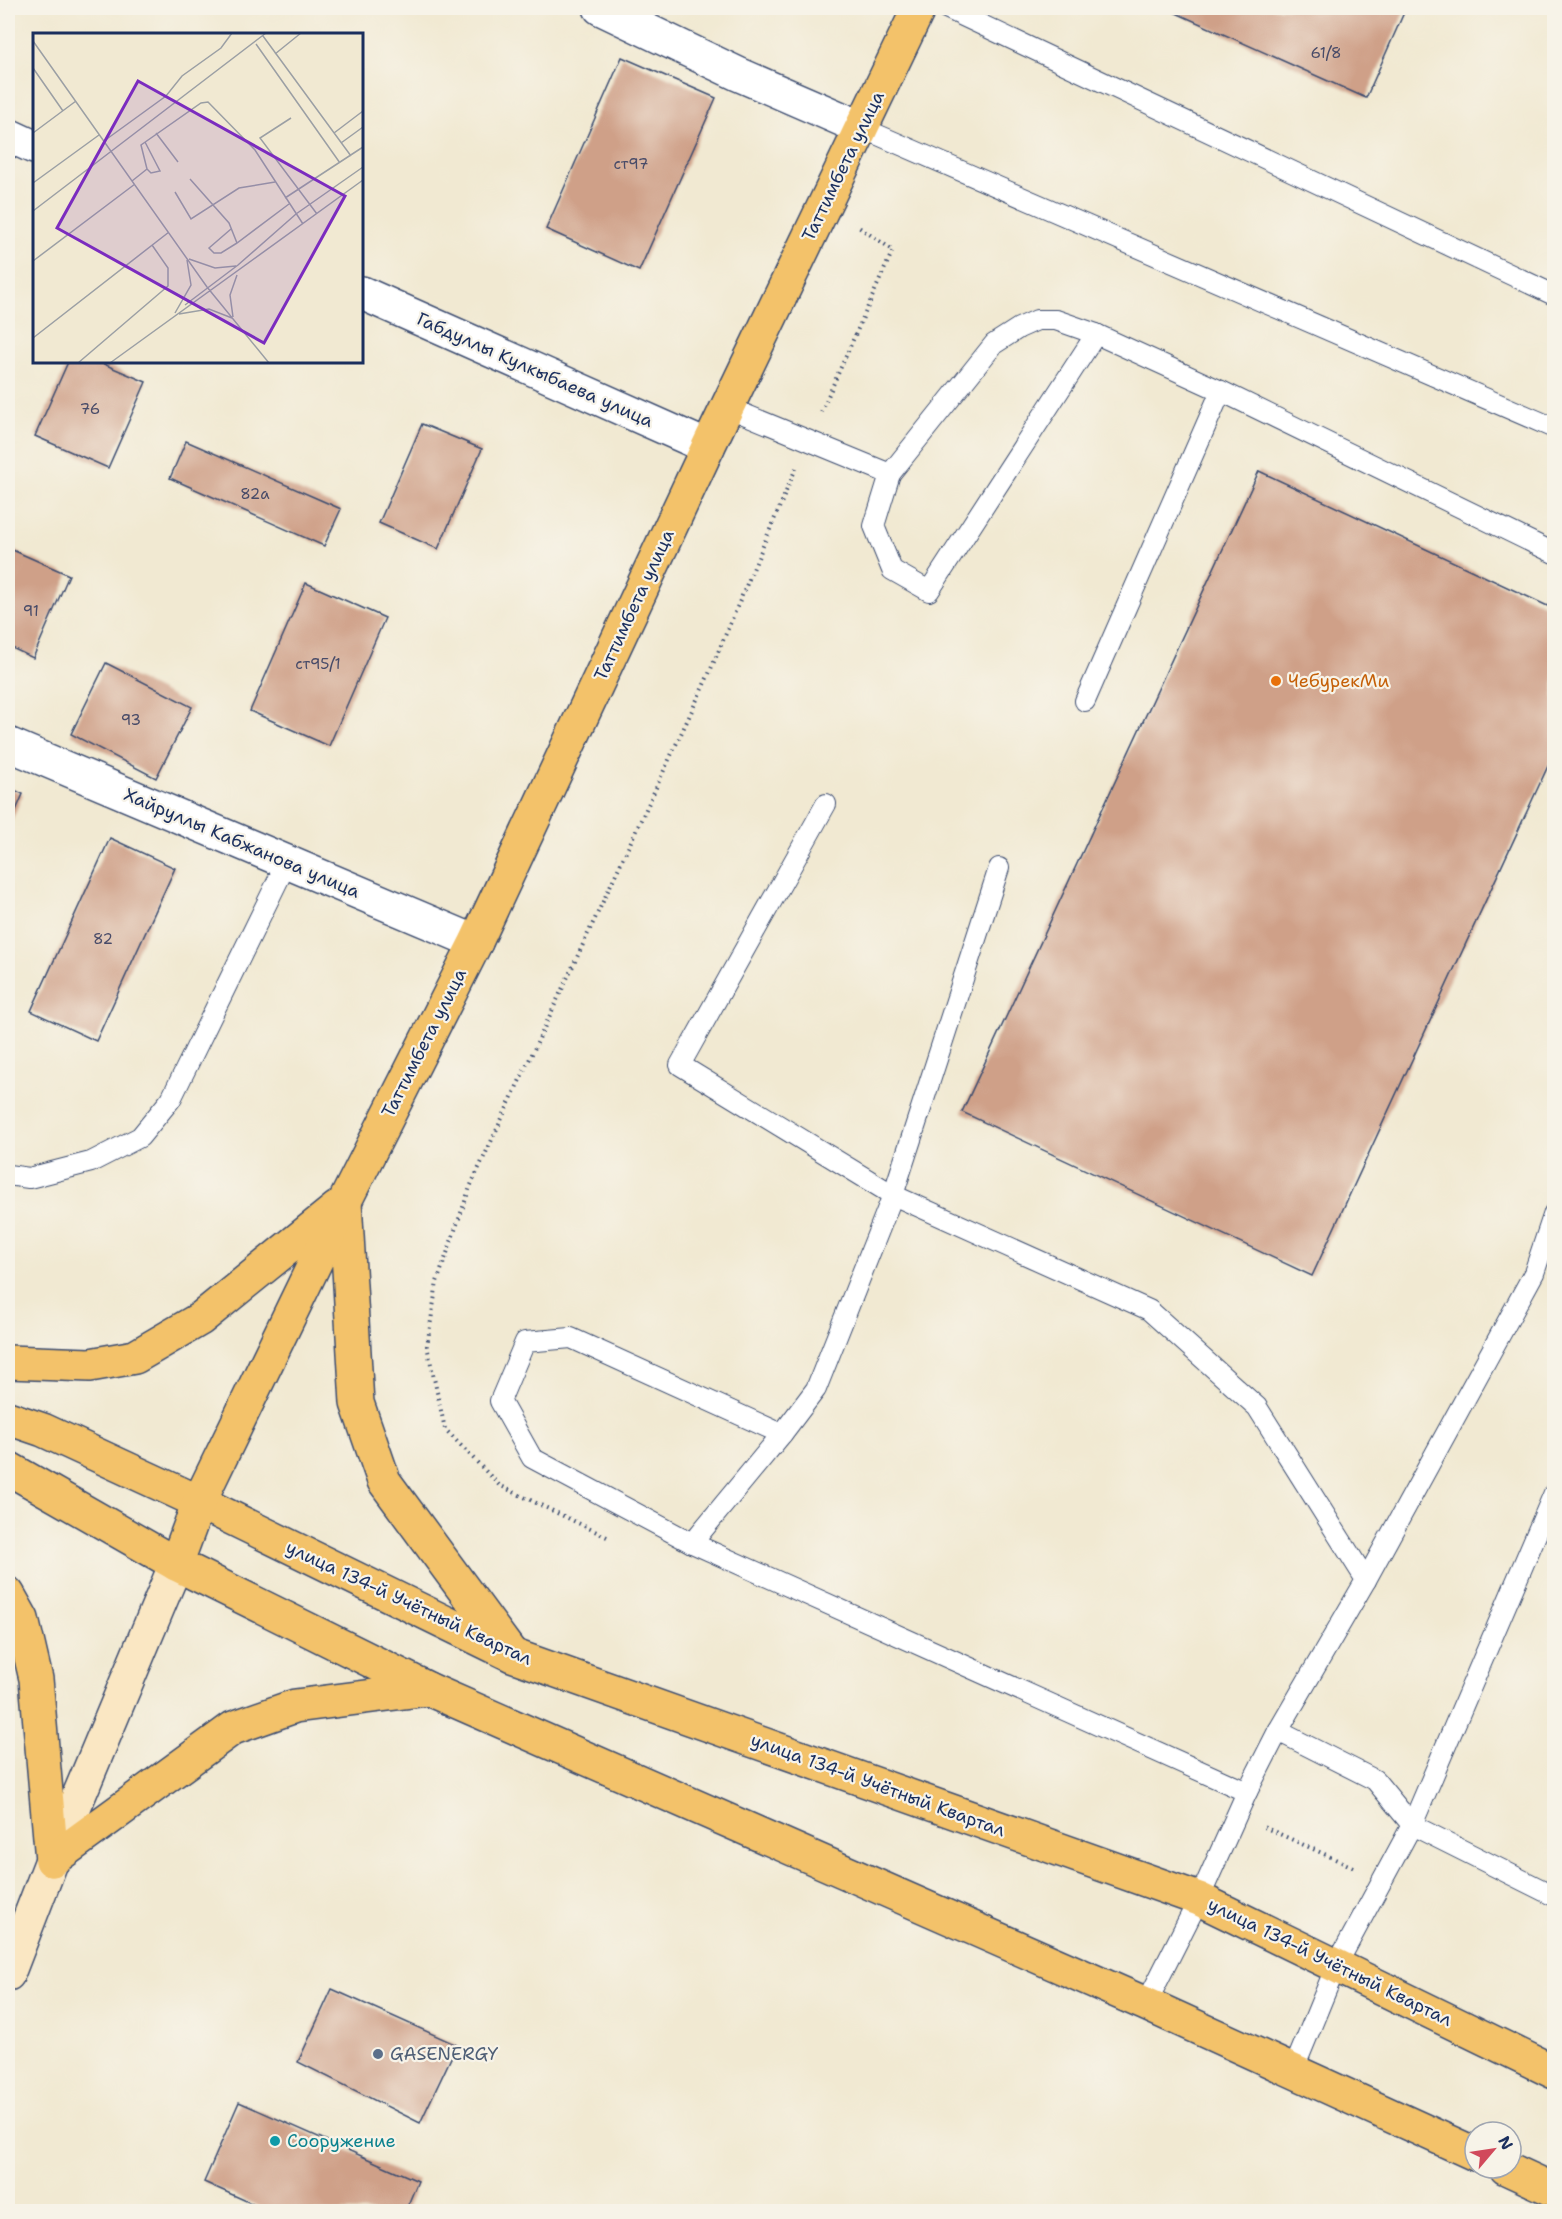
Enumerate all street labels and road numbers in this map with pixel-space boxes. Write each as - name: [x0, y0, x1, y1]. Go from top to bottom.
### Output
- street label: Таттимбета улица: [796, 87, 890, 245]
- street label: Габдуллы Кулкыбаева улица: [413, 307, 657, 433]
- street label: Таттимбета улица: [588, 526, 680, 684]
- street label: Хайруллы Кабжанова улица: [120, 782, 364, 904]
- street label: Таттимбета улица: [376, 964, 472, 1122]
- street label: улица 134-й Учётный Квартал: [282, 1535, 536, 1671]
- street label: улица 134-й Учётный Квартал: [748, 1728, 1008, 1842]
- street label: улица 134-й Учётный Квартал: [1204, 1892, 1456, 2032]

